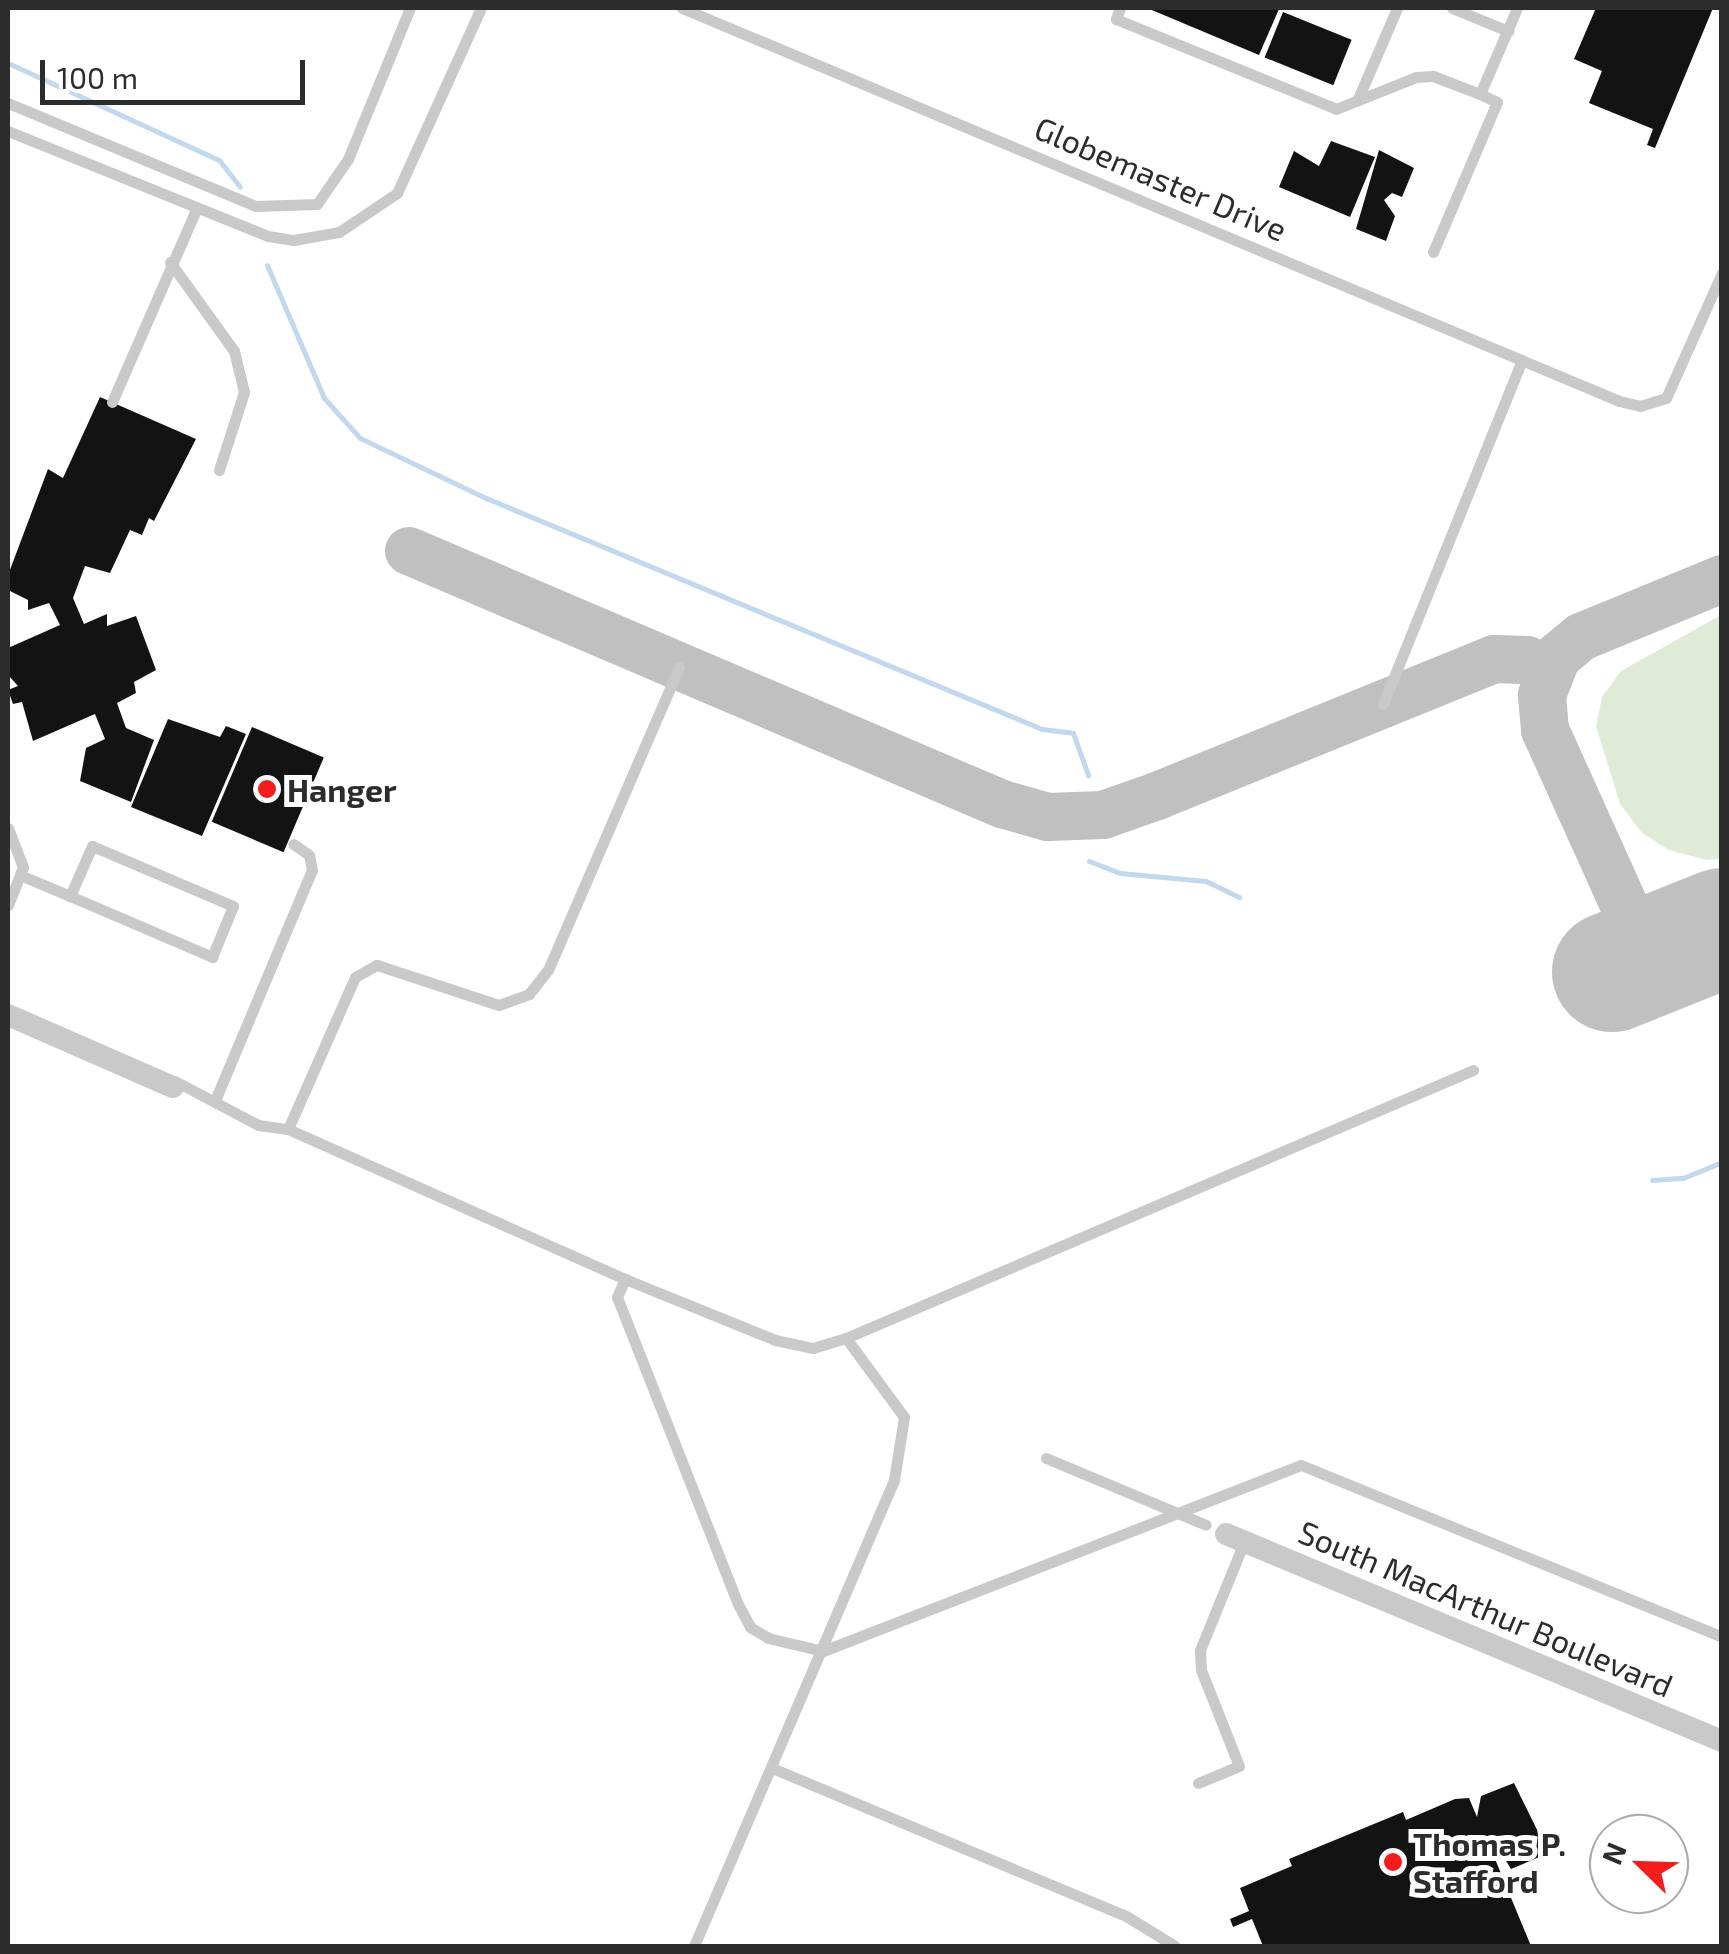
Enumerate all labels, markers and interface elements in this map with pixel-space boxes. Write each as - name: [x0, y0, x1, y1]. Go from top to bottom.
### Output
- scale bar: [45, 40, 310, 102]
- text: 100 m: [57, 59, 138, 95]
- street label: Globemaster Drive: [1029, 108, 1293, 248]
- place label: Hanger: [287, 770, 397, 808]
- marker: Hanger: [256, 778, 278, 800]
- street label: South MacArthur Boulevard: [1293, 1512, 1679, 1704]
- north arrow: [1589, 1814, 1689, 1914]
- place label: Thomas P. Stafford: [1413, 1825, 1566, 1900]
- text: N: [1594, 1837, 1633, 1869]
- marker: Thomas P. Stafford: [1382, 1851, 1404, 1873]

